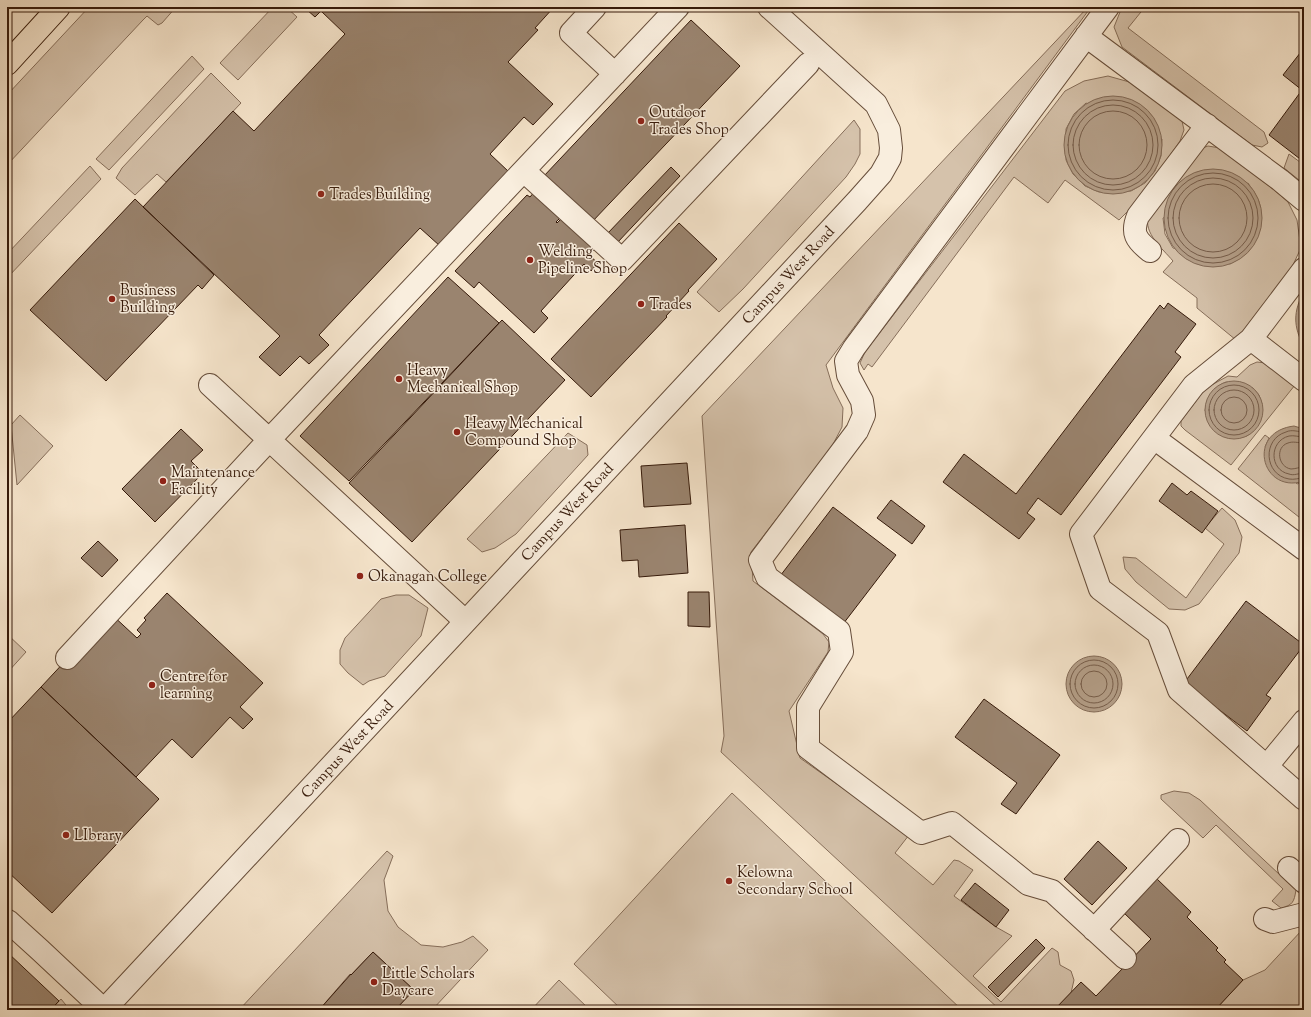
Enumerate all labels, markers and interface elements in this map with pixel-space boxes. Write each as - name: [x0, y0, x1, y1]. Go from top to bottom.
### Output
- place label: Outdoor Trades Shop: [649, 103, 729, 141]
- marker: Outdoor Trades Shop: [636, 116, 646, 126]
- place label: Trades Building: [329, 185, 430, 206]
- marker: Trades Building: [316, 189, 326, 199]
- street label: Campus West Road: [738, 222, 841, 330]
- place label: Welding Pipeline Shop: [538, 242, 627, 280]
- marker: Welding Pipeline Shop: [525, 255, 535, 265]
- place label: Business Building: [120, 281, 176, 319]
- marker: Business Building: [107, 294, 117, 304]
- place label: Trades: [649, 295, 692, 316]
- marker: Trades: [636, 299, 646, 309]
- place label: Heavy Mechanical Shop: [407, 361, 518, 399]
- marker: Heavy Mechanical Shop: [394, 374, 404, 384]
- place label: Heavy Mechanical Compound Shop: [465, 414, 583, 452]
- marker: Heavy Mechanical Compound Shop: [452, 427, 462, 437]
- street label: Campus West Road: [517, 459, 620, 567]
- place label: Maintenance Facility: [171, 463, 255, 501]
- marker: Maintenance Facility: [158, 476, 168, 486]
- place label: Okanagan College: [368, 567, 487, 588]
- marker: Okanagan College: [355, 571, 365, 581]
- place label: Centre for learning: [160, 667, 227, 705]
- marker: Centre for learning: [147, 680, 157, 690]
- street label: Campus West Road: [297, 696, 400, 804]
- place label: LIbrary: [74, 826, 122, 847]
- marker: LIbrary: [61, 830, 71, 840]
- place label: Kelowna Secondary School: [737, 863, 853, 901]
- marker: Kelowna Secondary School: [724, 876, 734, 886]
- place label: Little Scholars Daycare: [382, 964, 475, 1002]
- marker: Little Scholars Daycare: [369, 977, 379, 987]

